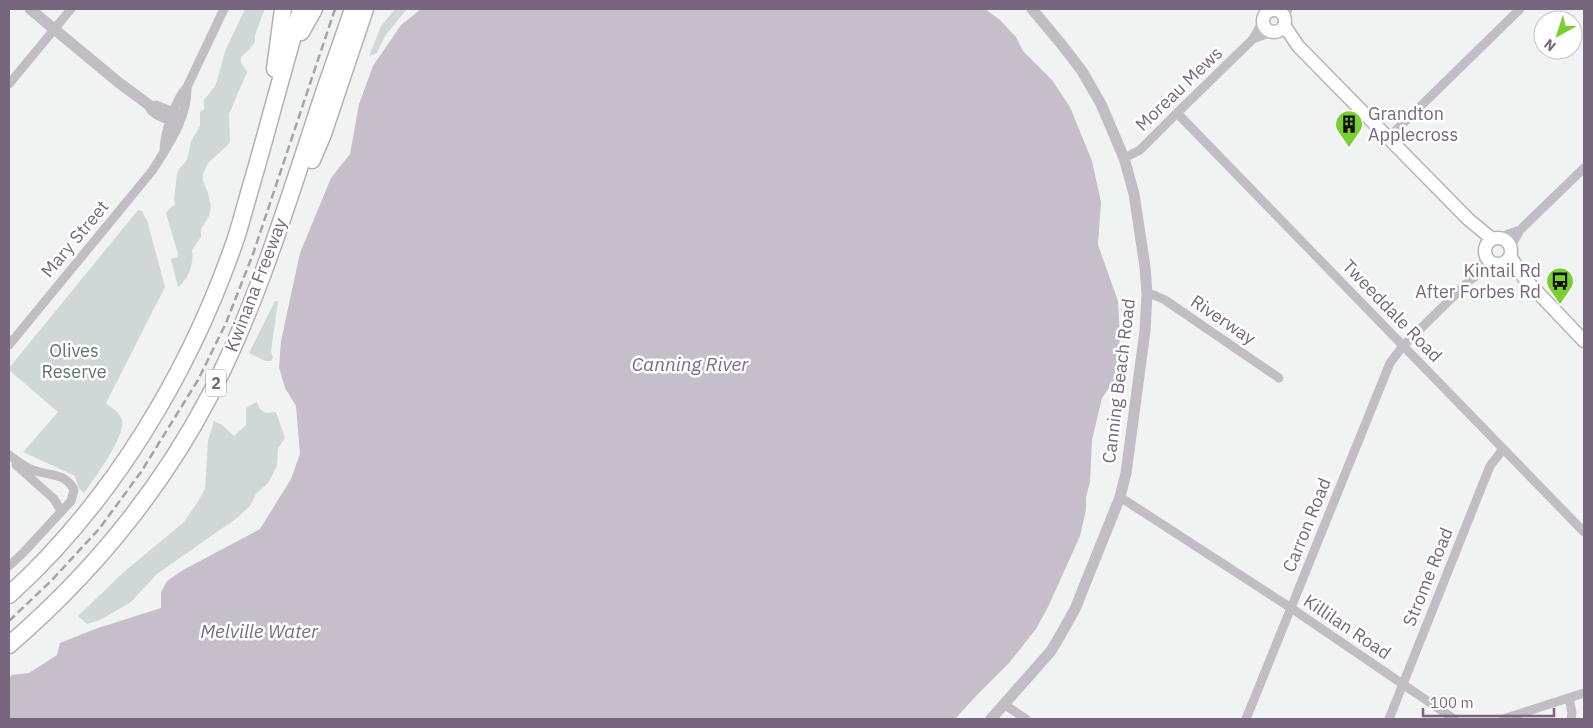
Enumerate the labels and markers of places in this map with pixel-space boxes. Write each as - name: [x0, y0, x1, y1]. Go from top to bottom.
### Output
- place label: Grandton Applecross: [1368, 102, 1458, 146]
- building icon: Grandton Applecross: [1334, 109, 1364, 148]
- place label: Kintail Rd After Forbes Rd: [1415, 259, 1541, 303]
- bus stop icon: Kintail Rd After Forbes Rd: [1545, 266, 1575, 305]

